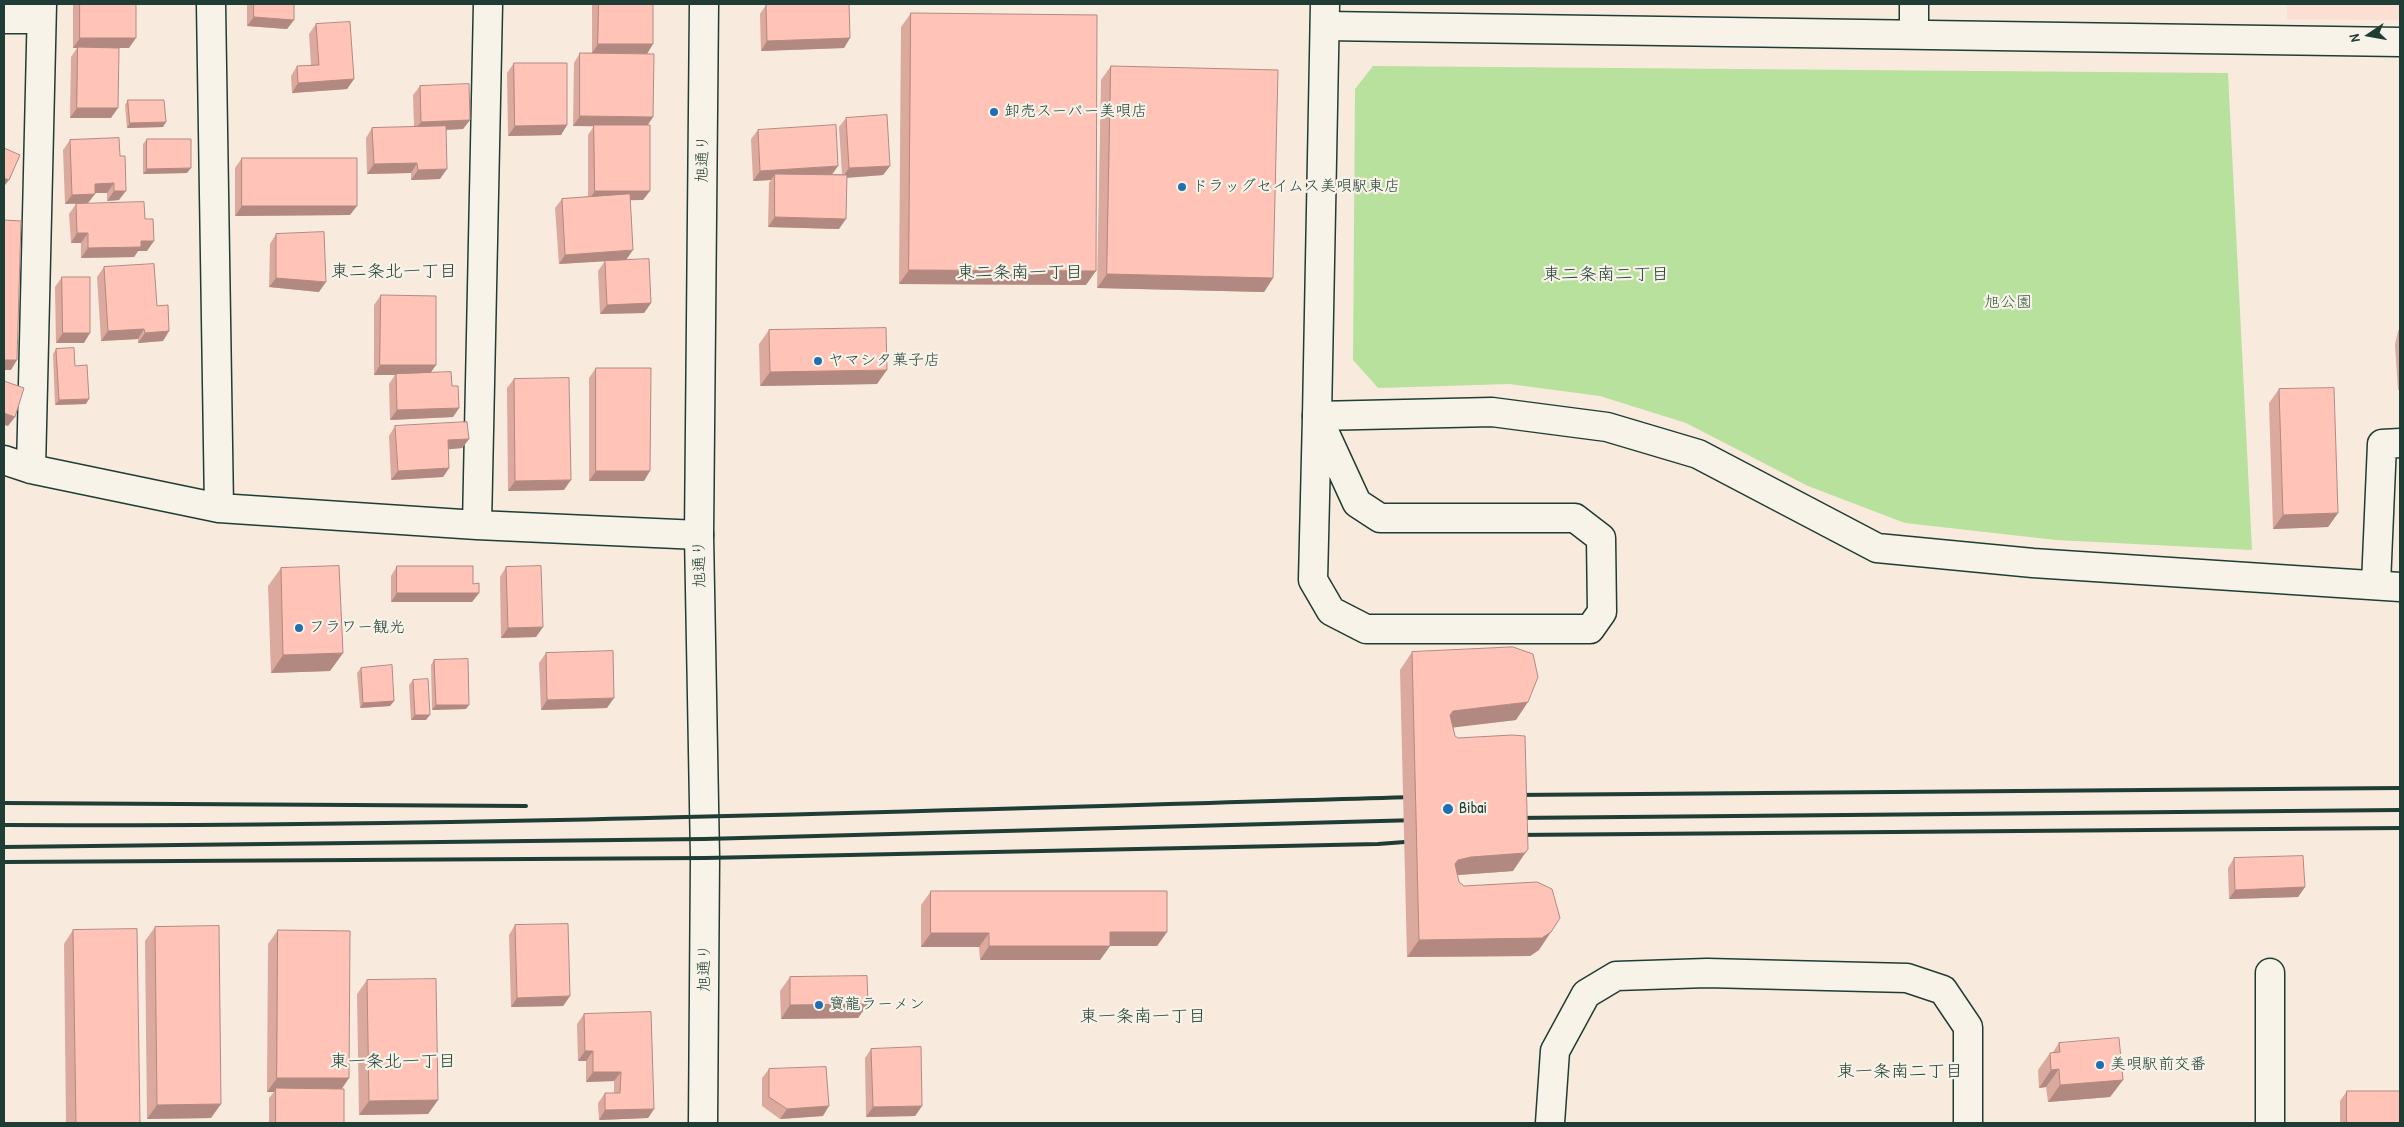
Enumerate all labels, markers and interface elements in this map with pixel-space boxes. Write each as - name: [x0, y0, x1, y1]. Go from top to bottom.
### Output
- north arrow: [2344, 10, 2394, 60]
- text: N: [2344, 33, 2364, 44]
- place label: 卸売スーパー美唄店: [1004, 102, 1147, 122]
- marker: 卸売スーパー美唄店: [988, 106, 1000, 118]
- street label: 旭通り: [693, 135, 713, 183]
- place label: ドラッグセイムス美唄駅東店: [1192, 177, 1400, 197]
- marker: ドラッグセイムス美唄駅東店: [1176, 181, 1188, 193]
- district label: 東二条北一丁目: [331, 261, 457, 283]
- district label: 東二条南一丁目: [957, 262, 1083, 284]
- district label: 東二条南二丁目: [1543, 264, 1669, 286]
- park label: 旭公園: [1984, 293, 2032, 313]
- place label: ヤマシタ菓子店: [828, 351, 940, 371]
- marker: ヤマシタ菓子店: [812, 355, 824, 367]
- street label: 旭通り: [690, 540, 710, 588]
- place label: フラワー観光: [309, 618, 405, 638]
- marker: フラワー観光: [293, 622, 305, 634]
- place label: Bibai: [1459, 799, 1487, 819]
- marker: Bibai: [1441, 802, 1455, 816]
- street label: 旭通り: [695, 944, 715, 992]
- place label: 寶龍ラーメン: [829, 995, 925, 1015]
- marker: 寶龍ラーメン: [813, 999, 825, 1011]
- district label: 東一条南一丁目: [1080, 1006, 1206, 1028]
- district label: 東一条北一丁目: [330, 1051, 456, 1073]
- place label: 美唄駅前交番: [2110, 1055, 2206, 1075]
- marker: 美唄駅前交番: [2094, 1059, 2106, 1071]
- district label: 東一条南二丁目: [1837, 1061, 1963, 1083]

